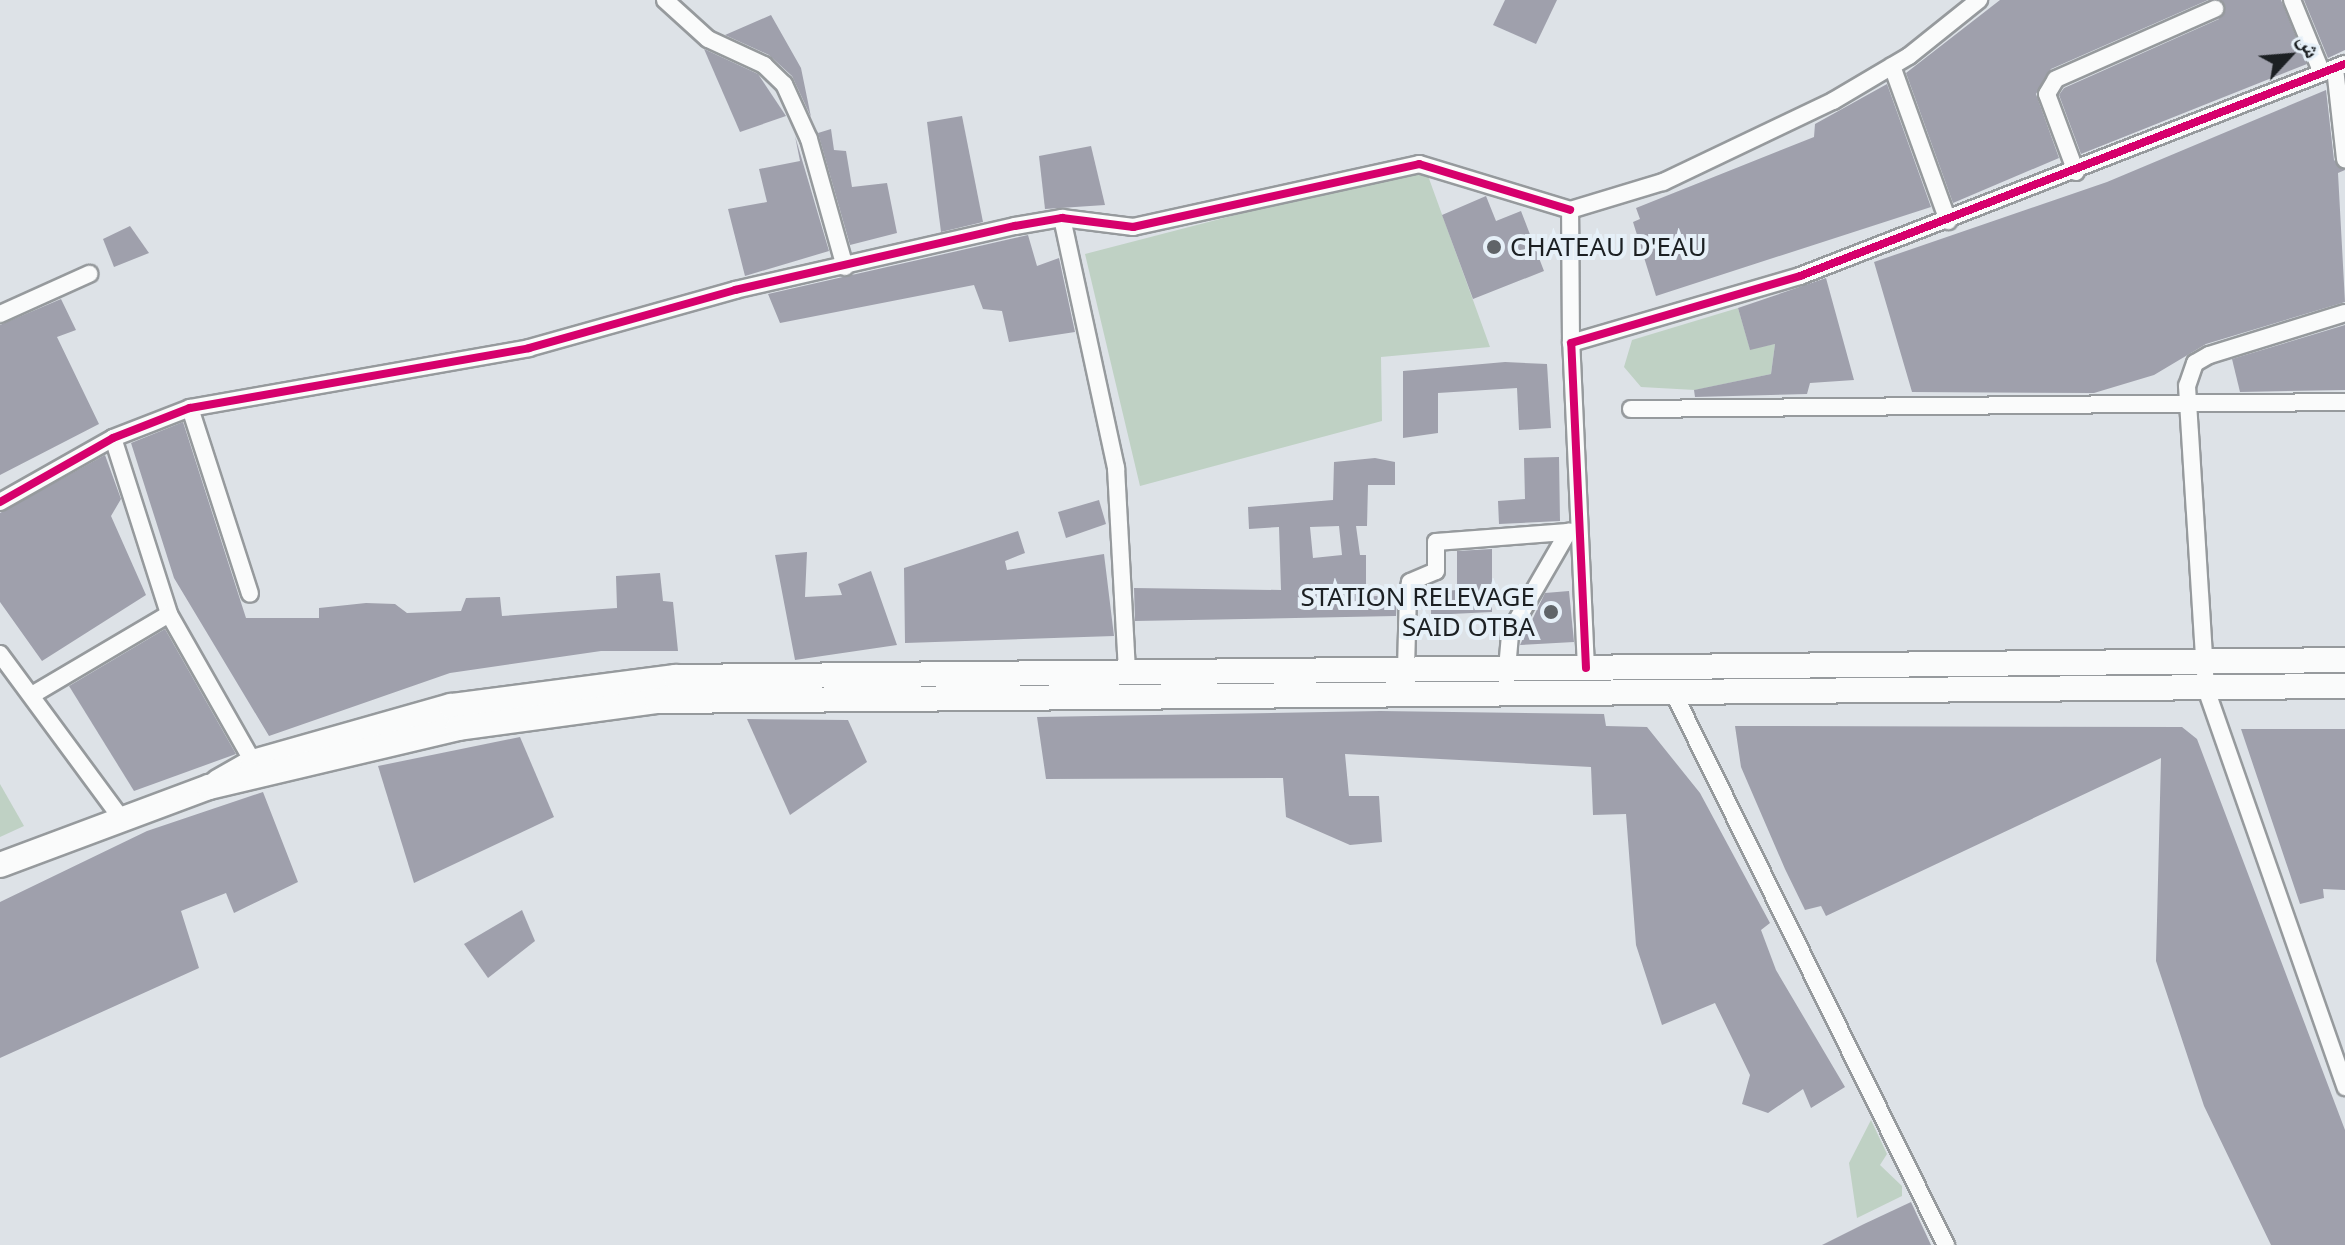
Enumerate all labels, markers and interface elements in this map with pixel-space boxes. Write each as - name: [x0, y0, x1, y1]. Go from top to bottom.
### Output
- north arrow: [2249, 16, 2329, 96]
- text: ش: [2292, 28, 2329, 63]
- place label: CHATEAU D'EAU: [1510, 231, 1707, 263]
- marker: CHATEAU D'EAU: [1485, 238, 1503, 256]
- place label: STATION RELEVAGE SAID OTBA: [1300, 581, 1535, 642]
- marker: STATION RELEVAGE SAID OTBA: [1542, 603, 1560, 621]

